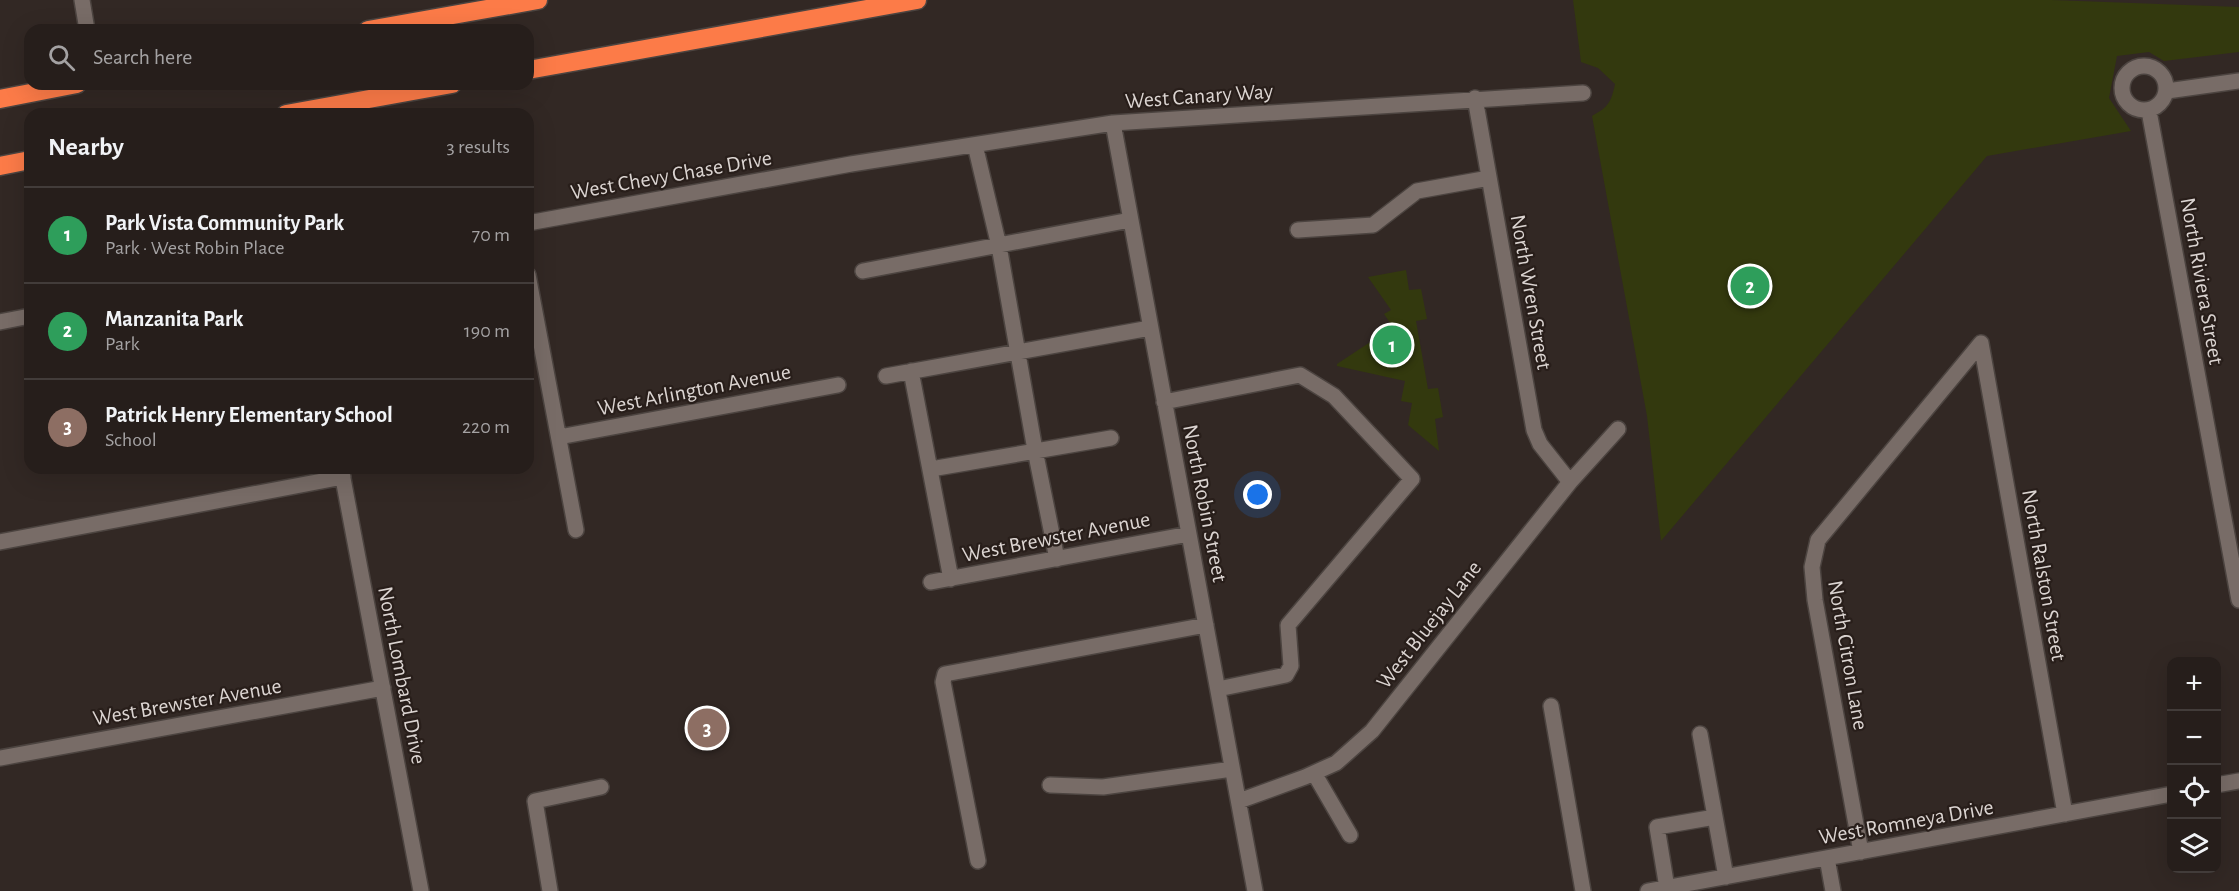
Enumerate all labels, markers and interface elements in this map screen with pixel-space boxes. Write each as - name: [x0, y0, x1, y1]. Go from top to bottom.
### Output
- search box: [24, 24, 534, 90]
- icon: search: [45, 41, 78, 74]
- text: Search here: [93, 46, 192, 68]
- street label: West Canary Way: [1124, 80, 1274, 112]
- text: Nearby: [48, 134, 124, 160]
- text: 3 results: [446, 137, 510, 157]
- street label: West Chevy Chase Drive: [569, 146, 773, 204]
- street label: North Riviera Street: [2176, 196, 2228, 366]
- text: Park Vista Community Park: [105, 212, 344, 234]
- street label: North Wren Street: [1507, 213, 1555, 371]
- text: 1: [64, 225, 71, 245]
- text: 70 m: [472, 225, 510, 245]
- text: Park · West Robin Place: [105, 238, 284, 258]
- pin: 2: [1730, 264, 1770, 308]
- text: Manzanita Park: [105, 308, 243, 330]
- text: 2: [63, 321, 72, 341]
- text: 190 m: [464, 321, 510, 341]
- pin: 1: [1372, 322, 1412, 368]
- text: Park: [105, 334, 140, 354]
- street label: West Arlington Avenue: [596, 360, 793, 420]
- text: Patrick Henry Elementary School: [105, 404, 393, 426]
- text: 3: [63, 417, 72, 437]
- text: 220 m: [462, 417, 510, 437]
- street label: North Robin Street: [1179, 423, 1231, 584]
- text: School: [105, 430, 157, 450]
- your location: [1243, 480, 1272, 509]
- street label: North Ralston Street: [2018, 488, 2070, 663]
- street label: West Brewster Avenue: [960, 508, 1152, 566]
- street label: West Bluejay Lane: [1372, 557, 1485, 693]
- street label: North Citron Lane: [1824, 579, 1872, 732]
- street label: North Lombard Drive: [374, 584, 430, 766]
- map controls: [2167, 657, 2221, 873]
- button: +: [2167, 657, 2221, 711]
- street label: West Brewster Avenue: [91, 675, 283, 729]
- pin: 3: [688, 706, 726, 750]
- button: −: [2167, 711, 2221, 765]
- button: locate: [2167, 765, 2221, 819]
- street label: West Romneya Drive: [1817, 796, 1995, 848]
- button: layers: [2167, 819, 2221, 873]

